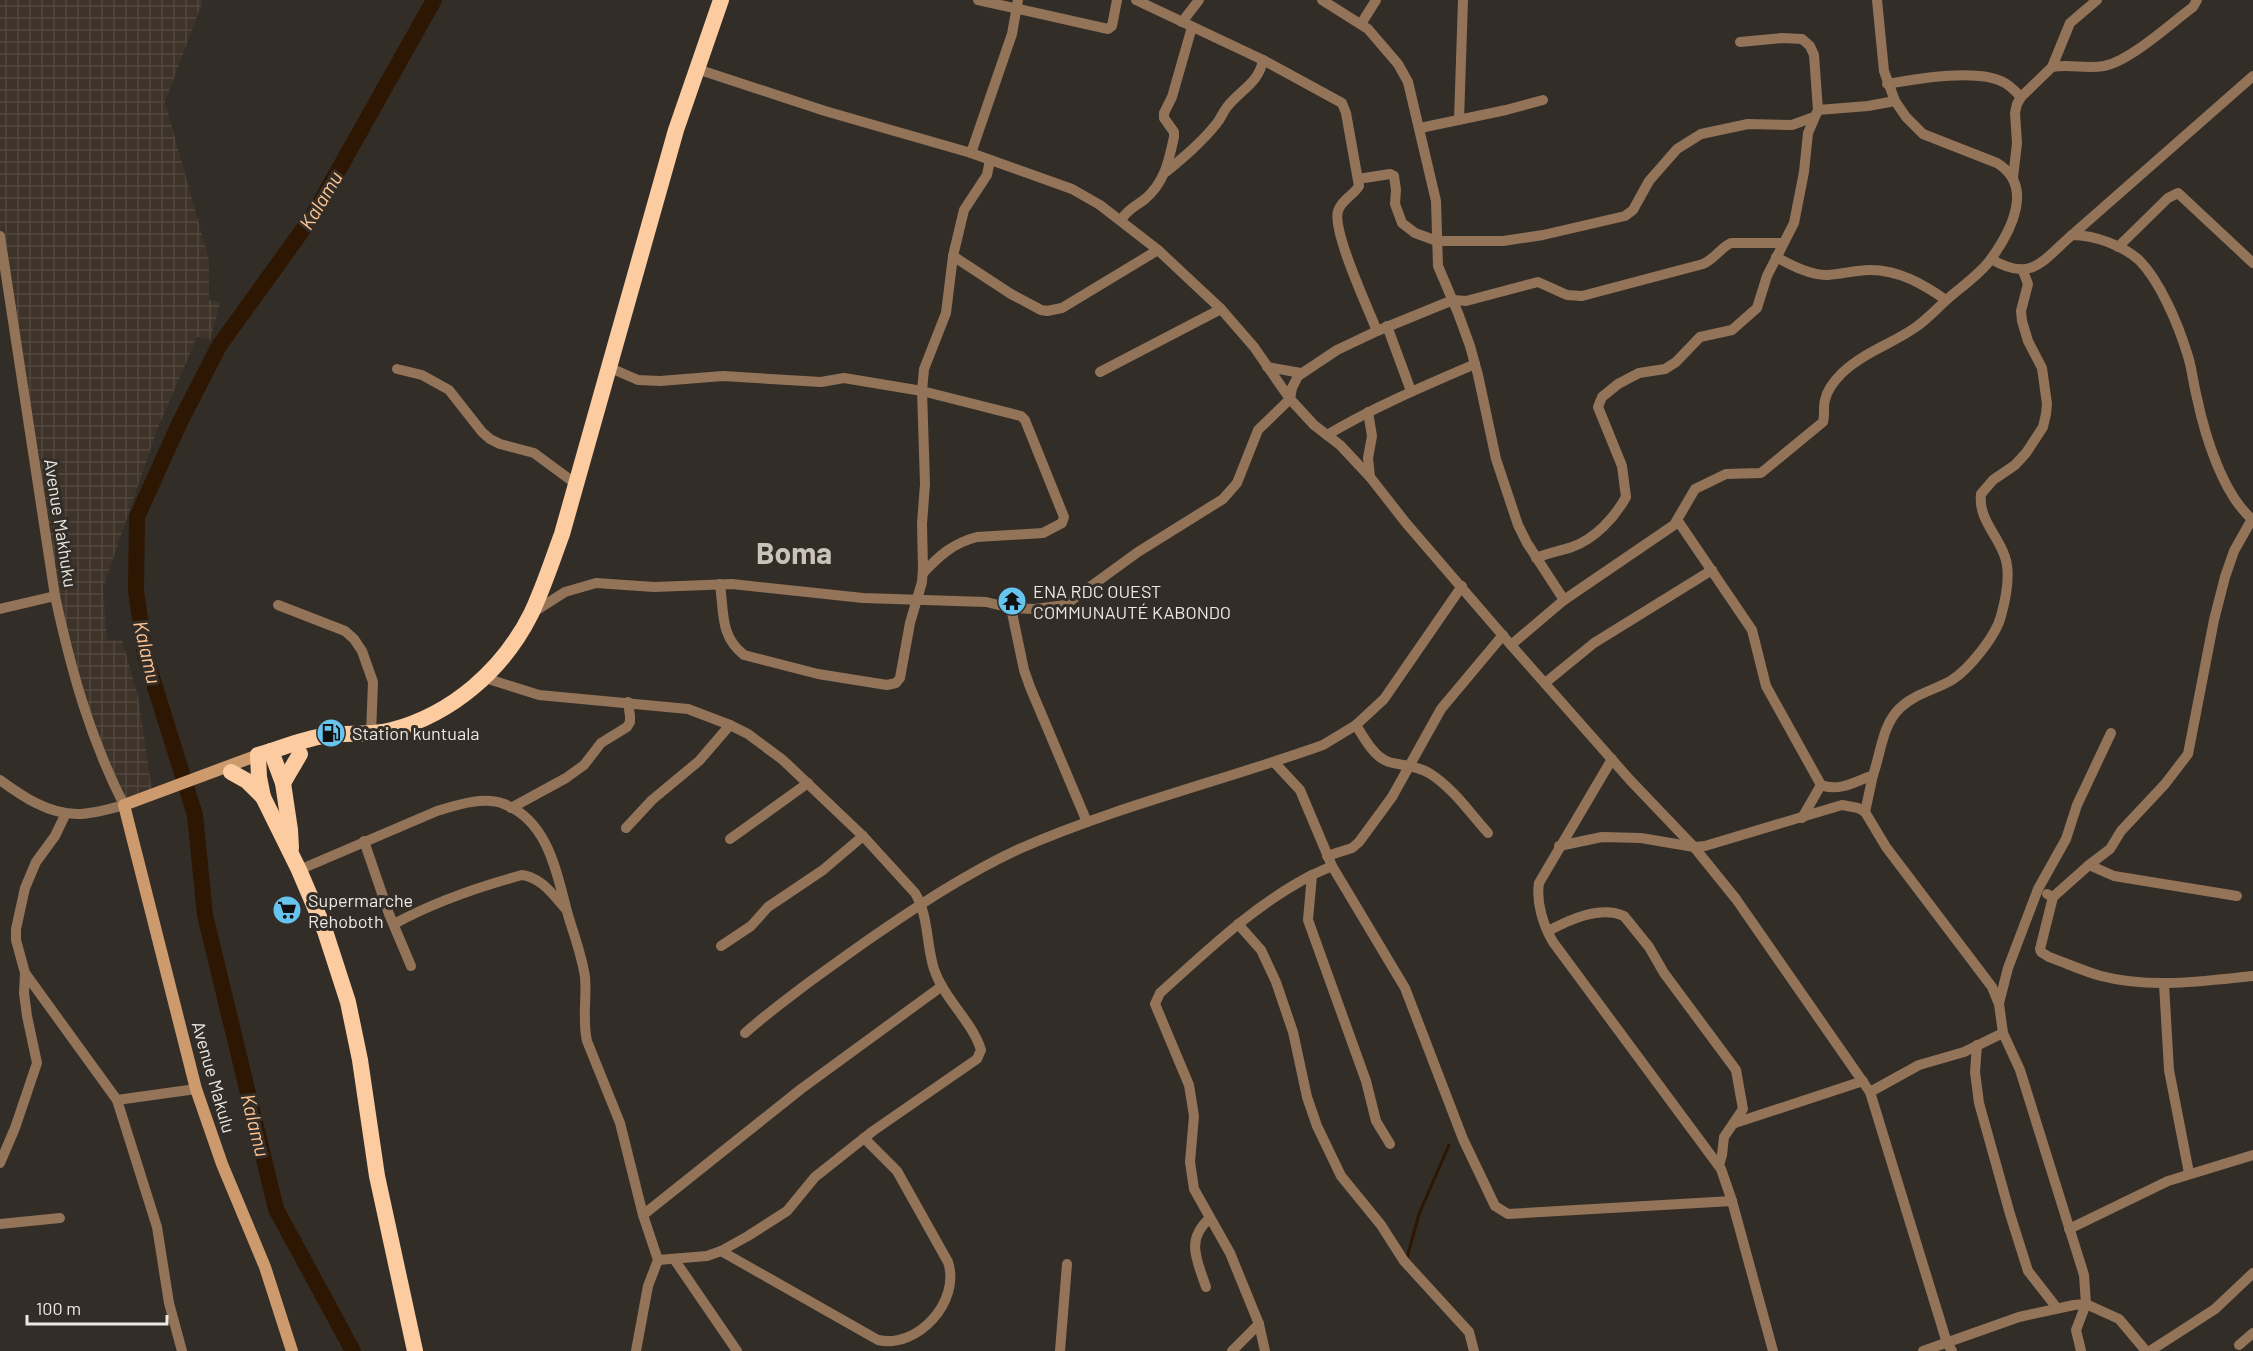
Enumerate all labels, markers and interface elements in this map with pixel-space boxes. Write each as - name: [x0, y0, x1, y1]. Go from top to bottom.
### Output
- water label: Kalamu: [293, 167, 347, 233]
- street label: Avenue Makhuku: [40, 457, 82, 589]
- district label: Boma: [756, 534, 832, 570]
- place label: ENA RDC OUEST COMMUNAUTÉ KABONDO: [1033, 580, 1231, 623]
- temple icon: ENA RDC OUEST COMMUNAUTÉ KABONDO: [996, 585, 1028, 617]
- water label: Kalamu: [129, 618, 167, 686]
- fuel station icon: Station kuntuala: [315, 717, 347, 749]
- place label: Station kuntuala: [352, 722, 480, 744]
- place label: Supermarche Rehoboth: [308, 889, 413, 932]
- supermarket icon: Supermarche Rehoboth: [271, 894, 303, 926]
- street label: Avenue Makulu: [188, 1019, 240, 1135]
- water label: Kalamu: [237, 1091, 275, 1159]
- scale bar: [27, 1288, 166, 1326]
- text: 100 m: [36, 1297, 81, 1319]

